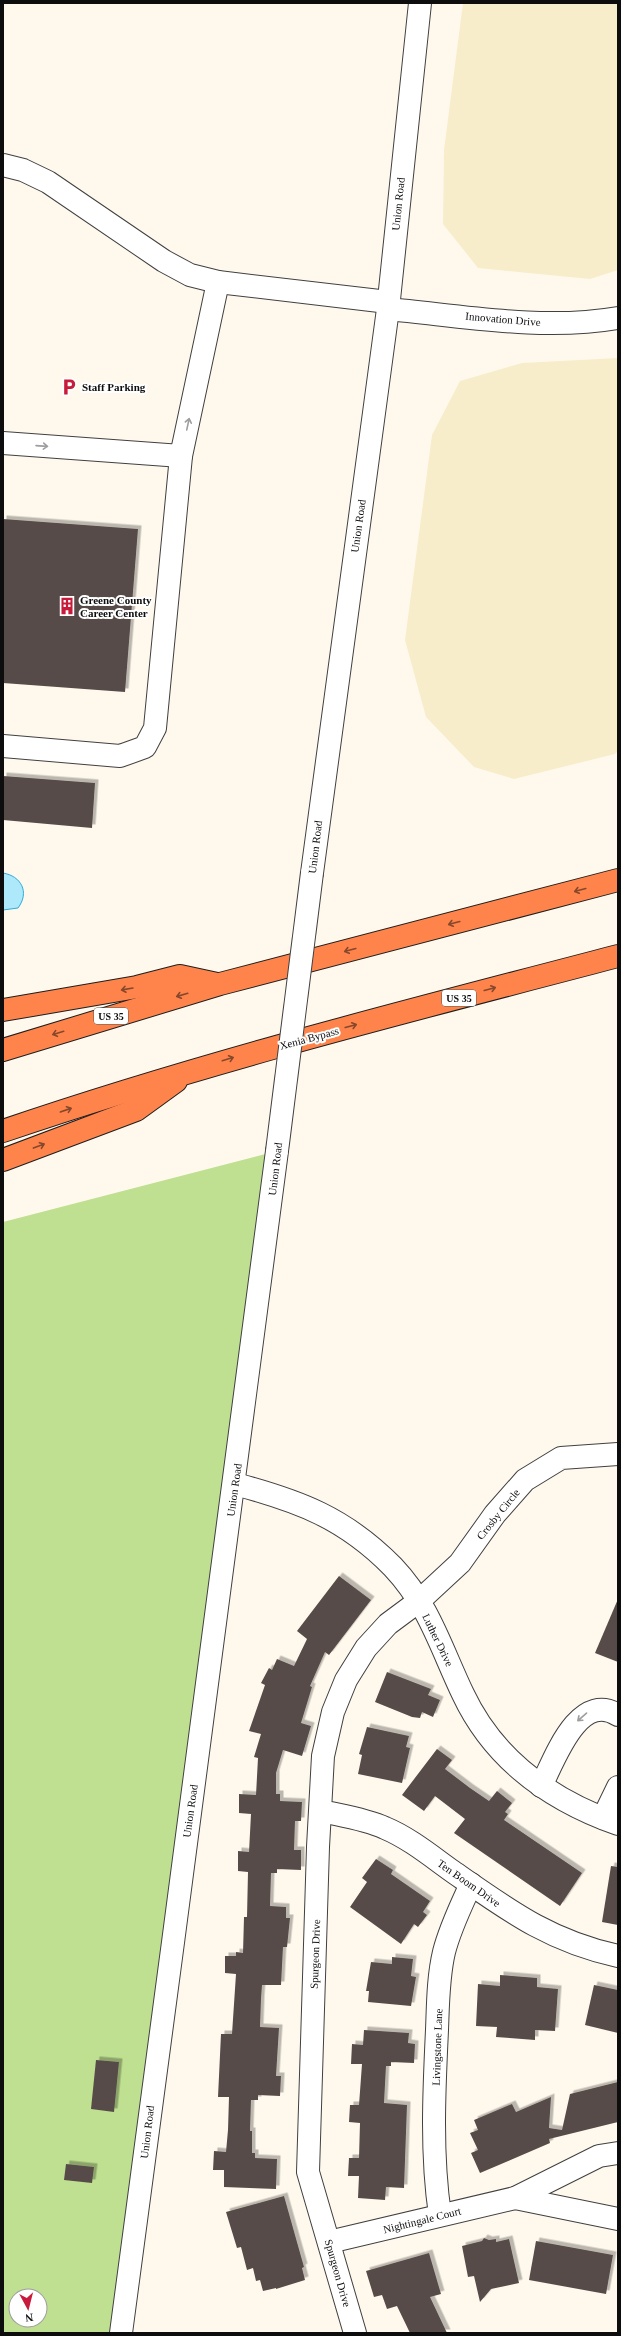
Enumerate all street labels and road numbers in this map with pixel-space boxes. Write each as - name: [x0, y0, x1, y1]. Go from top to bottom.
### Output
- street label: Union Road: [389, 176, 407, 231]
- street label: Innovation Drive: [465, 310, 541, 328]
- street label: Union Road: [348, 498, 368, 553]
- street label: Union Road: [306, 819, 324, 874]
- road number: US 35: [442, 990, 476, 1006]
- road number: US 35: [94, 1008, 128, 1024]
- street label: Xenia Bypass: [278, 1024, 340, 1052]
- street label: Union Road: [266, 1141, 284, 1196]
- street label: Union Road: [224, 1462, 244, 1517]
- street label: Crosby Circle: [474, 1486, 522, 1542]
- street label: Luther Drive: [420, 1612, 456, 1668]
- street label: Union Road: [180, 1783, 200, 1838]
- street label: Ten Boom Drive: [435, 1857, 503, 1909]
- street label: Spurgeon Drive: [308, 1919, 322, 1989]
- street label: Livingstone Lane: [430, 2008, 444, 2086]
- street label: Union Road: [138, 2104, 156, 2159]
- street label: Nightingale Court: [382, 2205, 462, 2235]
- street label: Spurgeon Drive: [323, 2238, 353, 2308]

